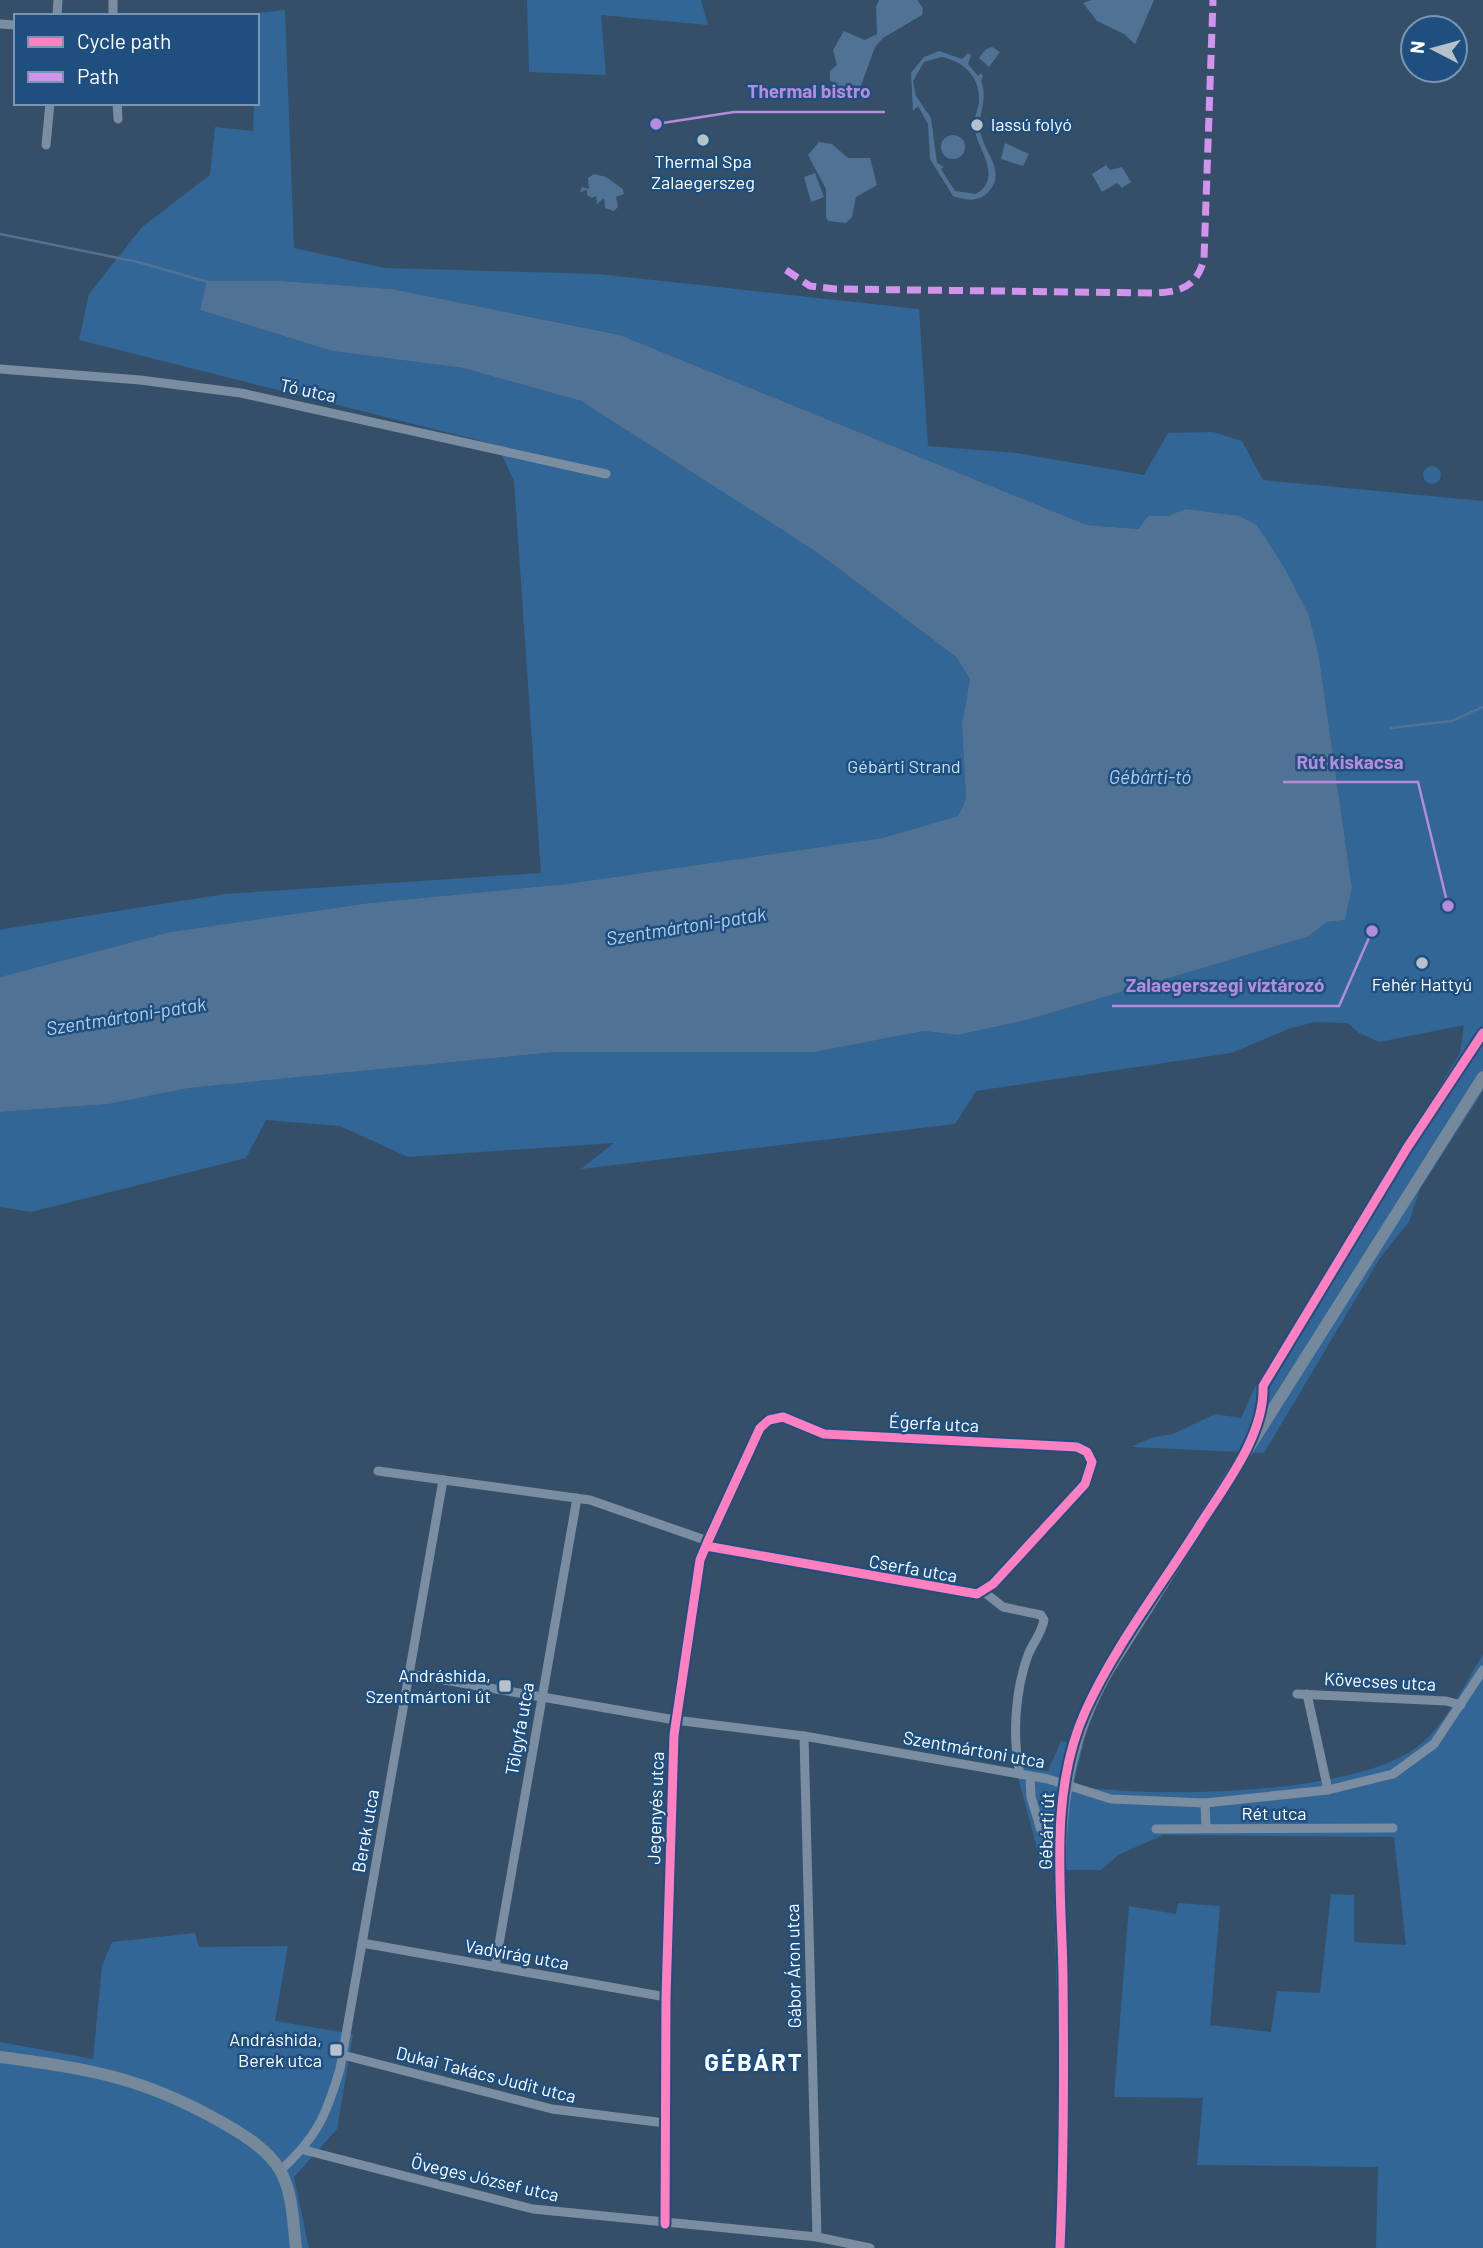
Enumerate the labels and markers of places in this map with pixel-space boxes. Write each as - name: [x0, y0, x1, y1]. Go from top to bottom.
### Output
- callout: Thermal bistro: [734, 72, 885, 112]
- place label: lassú folyó: [991, 113, 1072, 135]
- marker: lassú folyó: [969, 117, 985, 133]
- marker: Thermal Spa Zalaegerszeg: [695, 132, 711, 148]
- place label: Thermal Spa Zalaegerszeg: [651, 150, 755, 193]
- callout: Rút kiskacsa: [1283, 742, 1418, 782]
- marker: Fehér Hattyú: [1414, 955, 1430, 971]
- callout: Zalaegerszegi víztározó: [1112, 966, 1339, 1006]
- place label: Fehér Hattyú: [1372, 973, 1472, 995]
- place label: Andráshida, Szentmártoni út: [366, 1664, 491, 1707]
- marker: Andráshida, Szentmártoni út: [497, 1678, 513, 1694]
- place label: Andráshida, Berek utca: [229, 2028, 322, 2071]
- marker: Andráshida, Berek utca: [328, 2042, 344, 2058]

